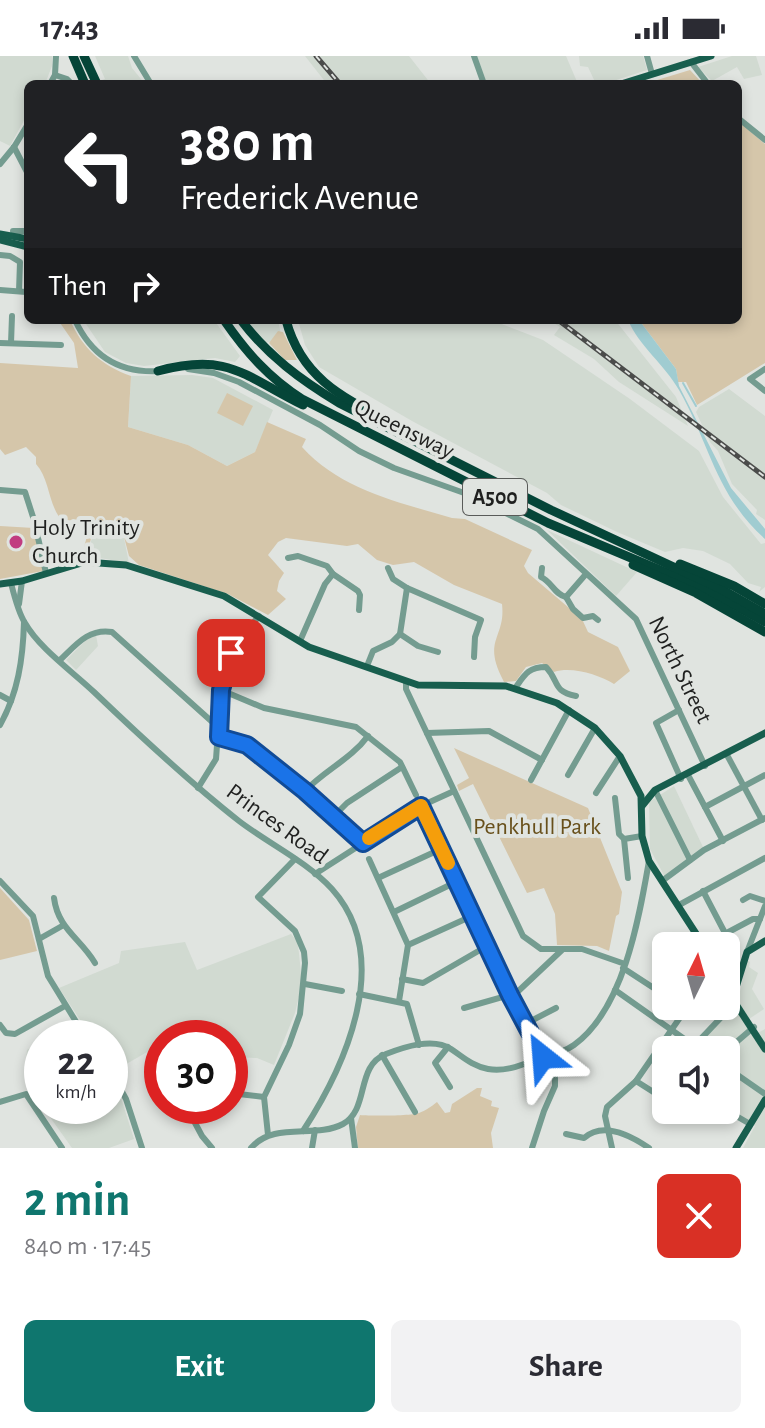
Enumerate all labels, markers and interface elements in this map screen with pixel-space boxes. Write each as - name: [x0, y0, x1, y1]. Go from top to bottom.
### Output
- text: 17:43: [40, 13, 99, 43]
- icon: left: [48, 112, 152, 216]
- text: 380 m: [180, 115, 315, 171]
- text: Frederick Avenue: [180, 180, 419, 216]
- icon: right: [123, 264, 167, 308]
- text: Then: [48, 271, 107, 301]
- street label: Queensway: [350, 395, 458, 463]
- road number: A500: [463, 479, 527, 515]
- place label: Holy Trinity Church: [32, 516, 140, 568]
- marker: Holy Trinity Church: [7, 533, 25, 551]
- street label: North Street: [644, 613, 716, 728]
- pin: [197, 619, 265, 687]
- icon: arrive: [209, 631, 253, 675]
- street label: Princes Road: [222, 779, 332, 869]
- park label: Penkhull Park: [473, 815, 601, 839]
- north arrow: [652, 932, 740, 1020]
- map controls: [652, 932, 740, 1124]
- position arrow: [501, 1015, 585, 1099]
- speed limit sign: 30: [144, 1020, 248, 1124]
- button: sound: [652, 1036, 740, 1124]
- text: 22: [57, 1042, 95, 1082]
- text: km/h: [55, 1082, 97, 1102]
- button: close: [657, 1174, 741, 1258]
- text: 2 min: [24, 1177, 131, 1225]
- text: 840 m · 17:45: [24, 1233, 151, 1259]
- button: Exit: [24, 1320, 375, 1412]
- button: Share: [391, 1320, 741, 1412]

